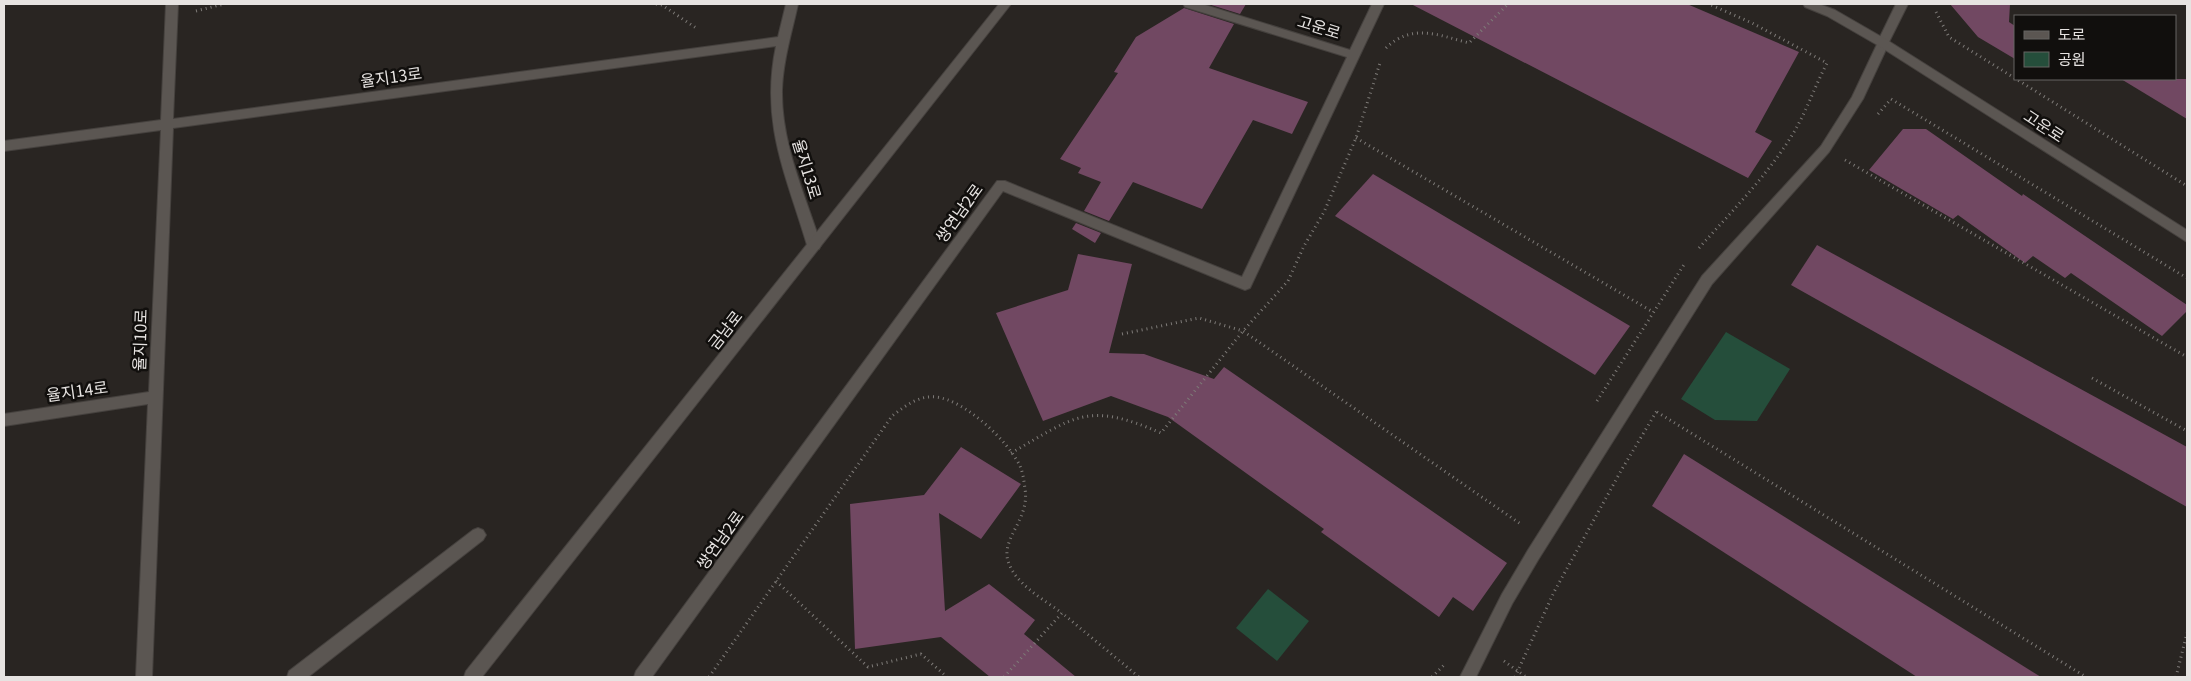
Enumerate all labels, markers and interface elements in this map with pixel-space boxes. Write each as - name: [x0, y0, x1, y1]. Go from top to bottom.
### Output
- street label: 고운로: [1295, 8, 1344, 44]
- legend: [2014, 15, 2176, 80]
- text: 도로: [2058, 23, 2086, 44]
- text: 공원: [2058, 48, 2086, 69]
- street label: 율지13로: [359, 60, 423, 92]
- street label: 고운로: [2019, 103, 2070, 147]
- street label: 율지13로: [787, 136, 829, 202]
- street label: 쌍연남2로: [929, 178, 988, 247]
- street label: 금남로: [701, 304, 747, 354]
- street label: 율지10로: [126, 308, 152, 371]
- street label: 율지14로: [45, 374, 109, 406]
- street label: 쌍연남2로: [690, 505, 749, 574]

